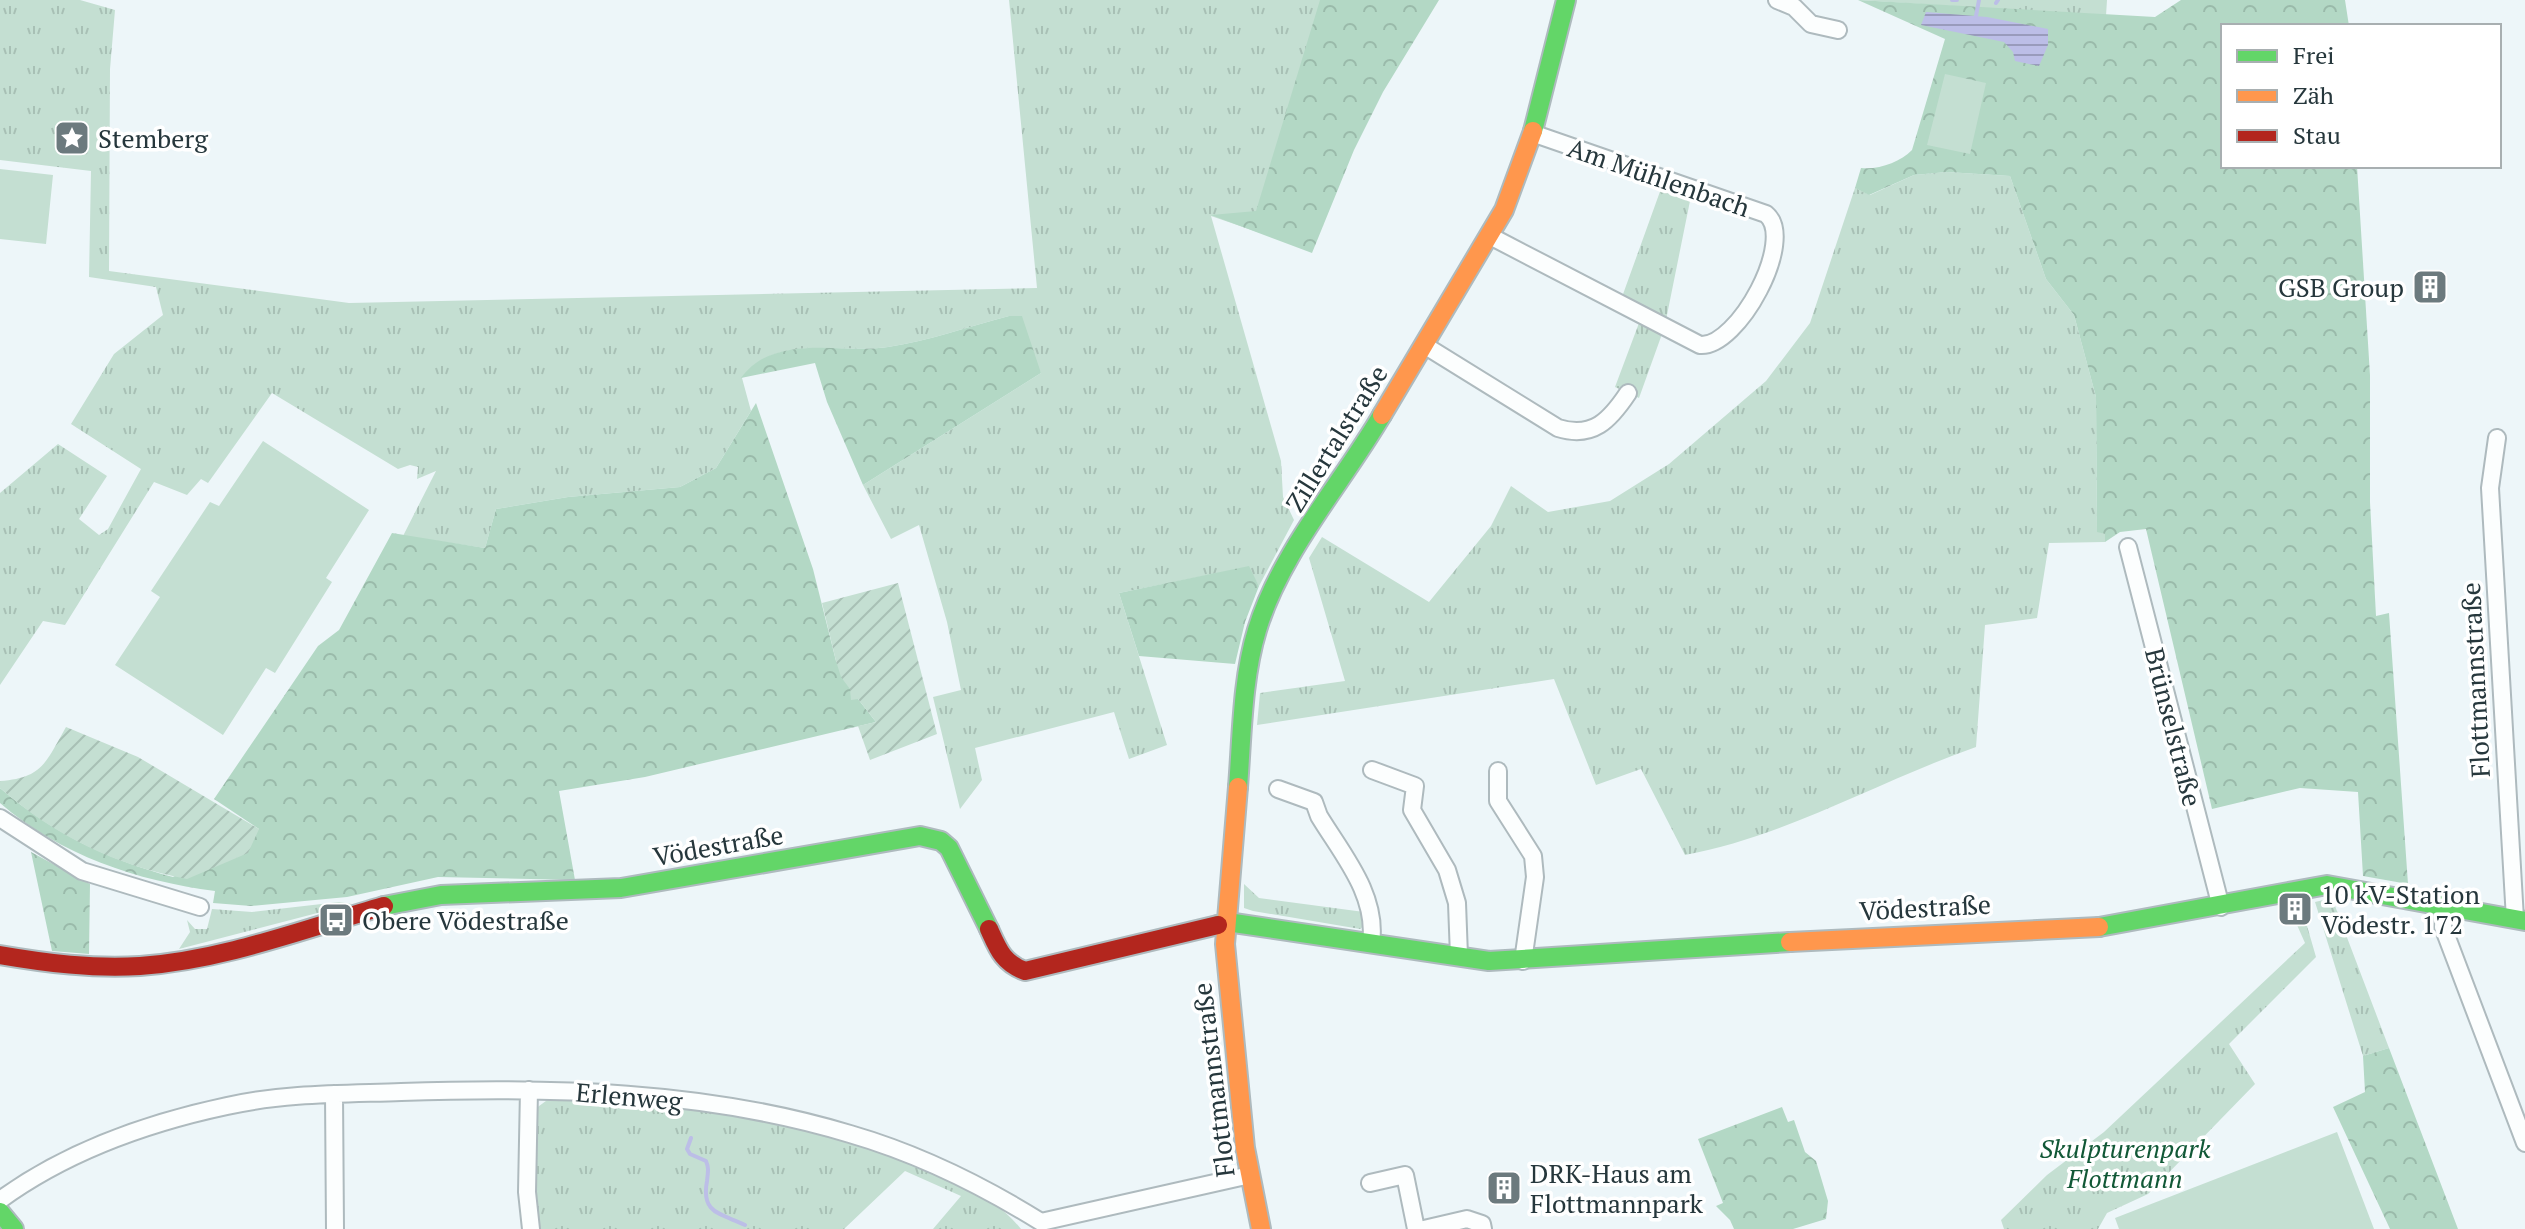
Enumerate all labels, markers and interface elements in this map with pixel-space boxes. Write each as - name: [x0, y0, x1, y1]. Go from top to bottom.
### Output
- legend: [2221, 24, 2501, 168]
- text: Frei: [2293, 39, 2335, 71]
- text: Zäh: [2293, 79, 2334, 111]
- place icon: Stemberg: [53, 119, 91, 157]
- text: Stau: [2293, 119, 2341, 151]
- place label: Stemberg: [98, 121, 208, 155]
- street label: Am Mühlenbach: [1564, 130, 1754, 224]
- building icon: GSB Group: [2411, 268, 2449, 306]
- place label: GSB Group: [2278, 270, 2404, 304]
- street label: Zillertalstraße: [1277, 358, 1395, 518]
- street label: Flottmannstraße: [2453, 582, 2497, 778]
- street label: Brünselstraße: [2138, 644, 2210, 810]
- street label: Vödestraße: [650, 817, 786, 873]
- place label: 10 kV-Station Vödestr. 172: [2321, 877, 2480, 941]
- street label: Vödestraße: [1858, 887, 1992, 927]
- building icon: 10 kV-Station Vödestr. 172: [2276, 890, 2314, 928]
- bus stop icon: Obere Vödestraße: [317, 901, 355, 939]
- place label: Obere Vödestraße: [362, 903, 569, 937]
- street label: Flottmannstraße: [1184, 981, 1242, 1179]
- street label: Erlenweg: [574, 1074, 684, 1118]
- park label: Skulpturenpark Flottmann: [2039, 1131, 2211, 1195]
- place label: DRK-Haus am Flottmannpark: [1530, 1156, 1704, 1220]
- building icon: DRK-Haus am Flottmannpark: [1485, 1169, 1523, 1207]

